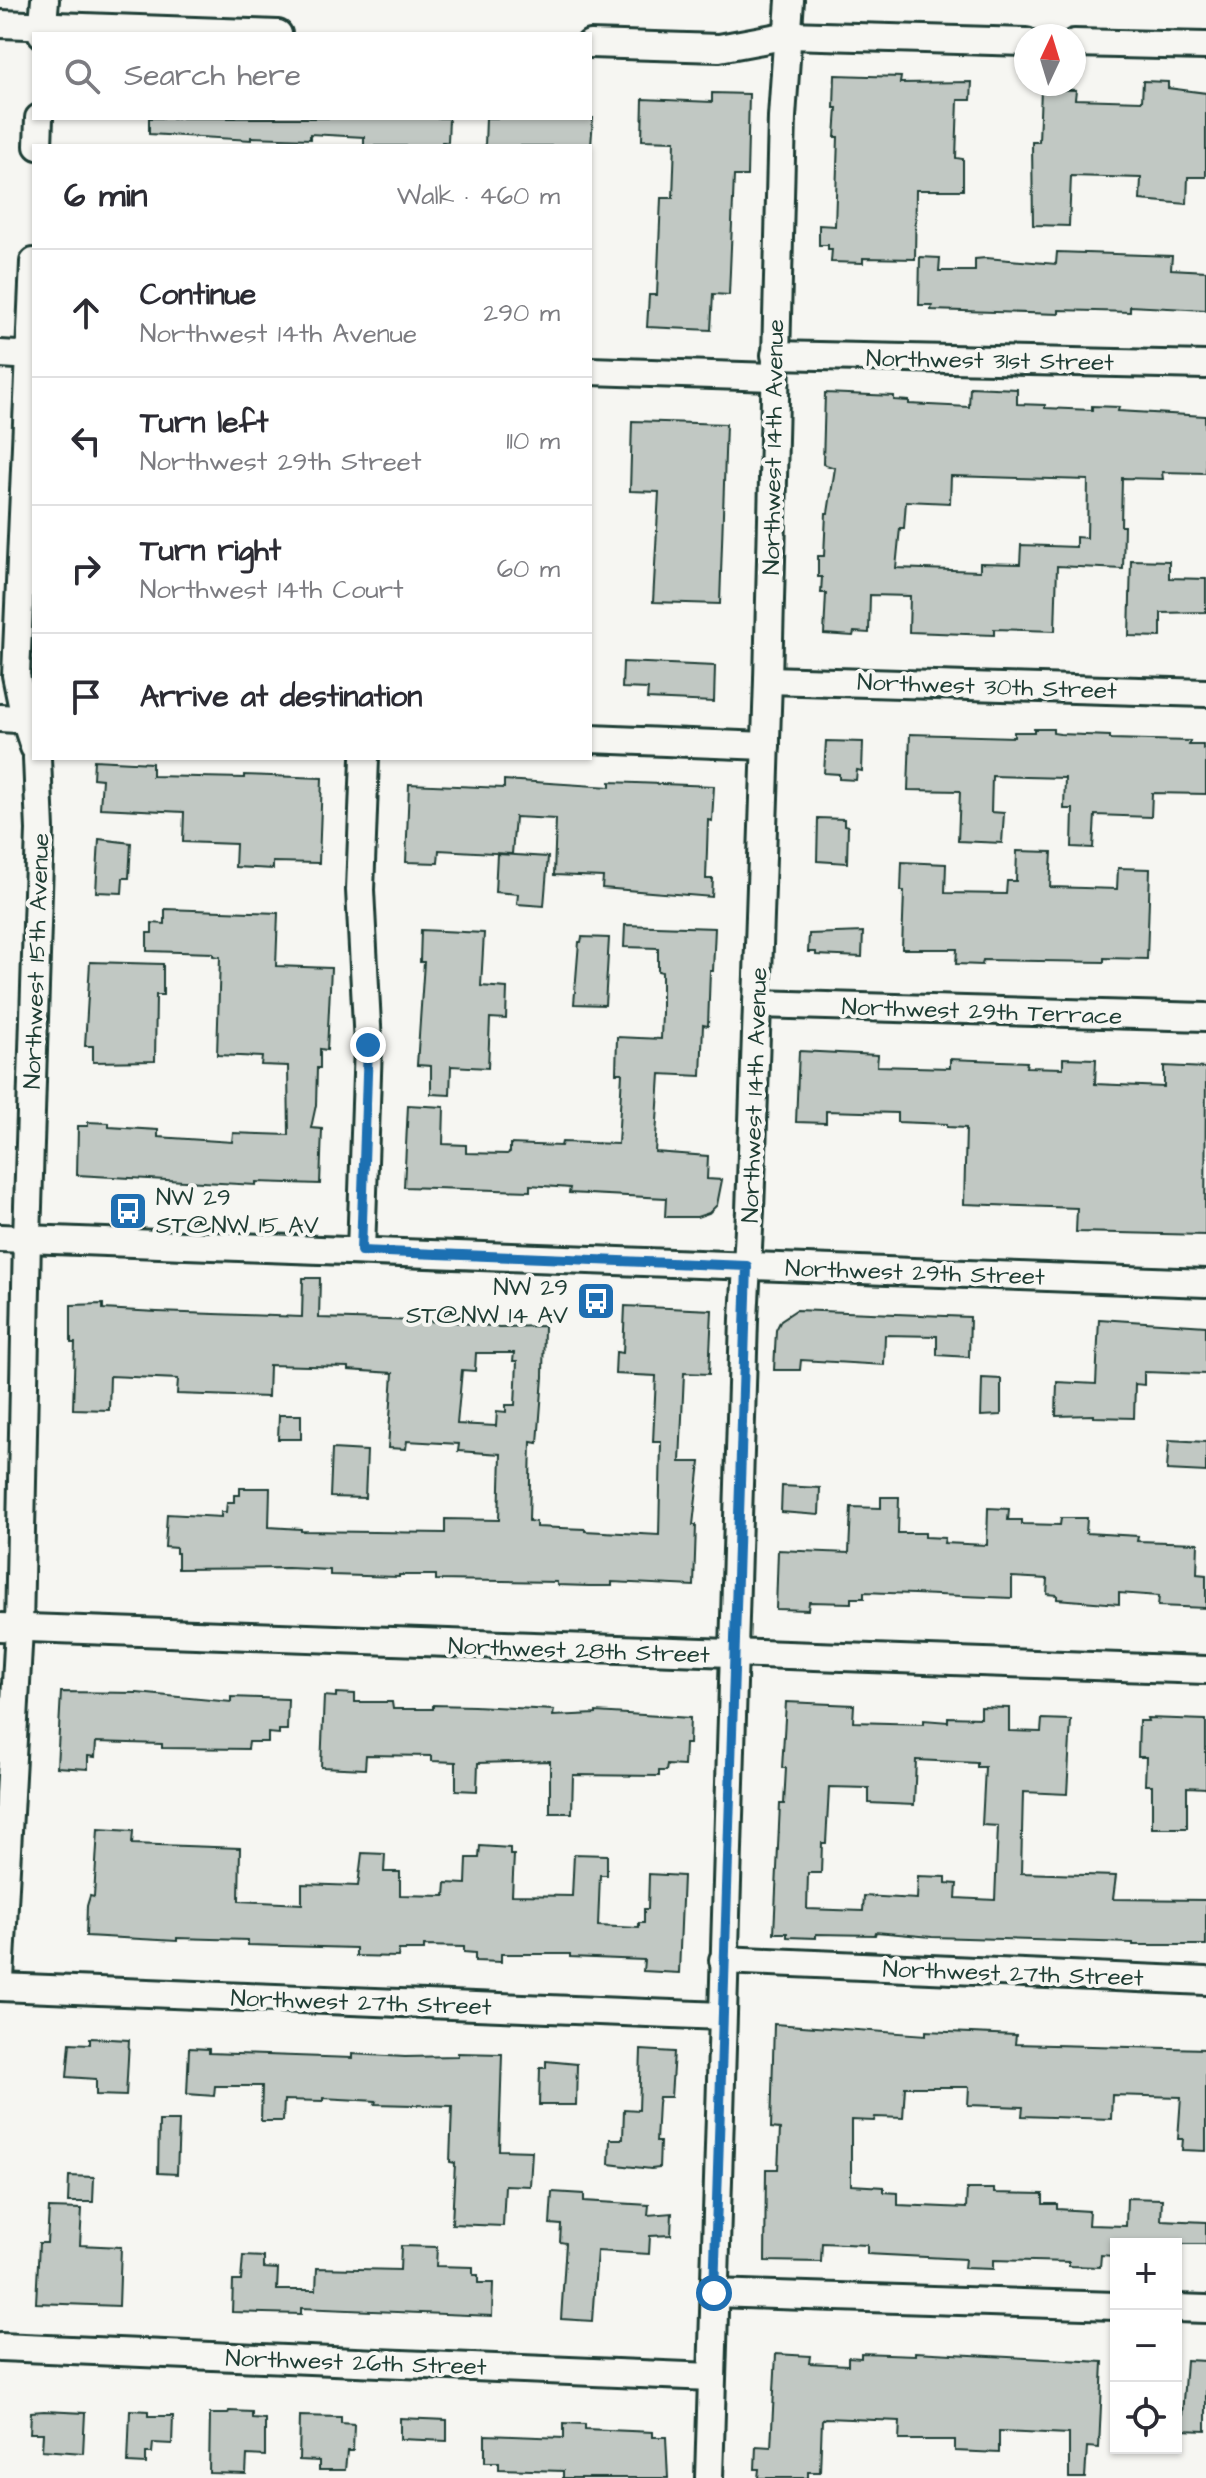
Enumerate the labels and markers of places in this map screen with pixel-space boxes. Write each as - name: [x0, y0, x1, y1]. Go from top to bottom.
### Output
- place label: NW 29 ST@NW 15 AV: [156, 1181, 319, 1243]
- bus stop icon: NW 29 ST@NW 15 AV: [107, 1190, 149, 1232]
- place label: NW 29 ST@NW 14 AV: [406, 1271, 568, 1333]
- bus stop icon: NW 29 ST@NW 14 AV: [575, 1280, 617, 1322]

